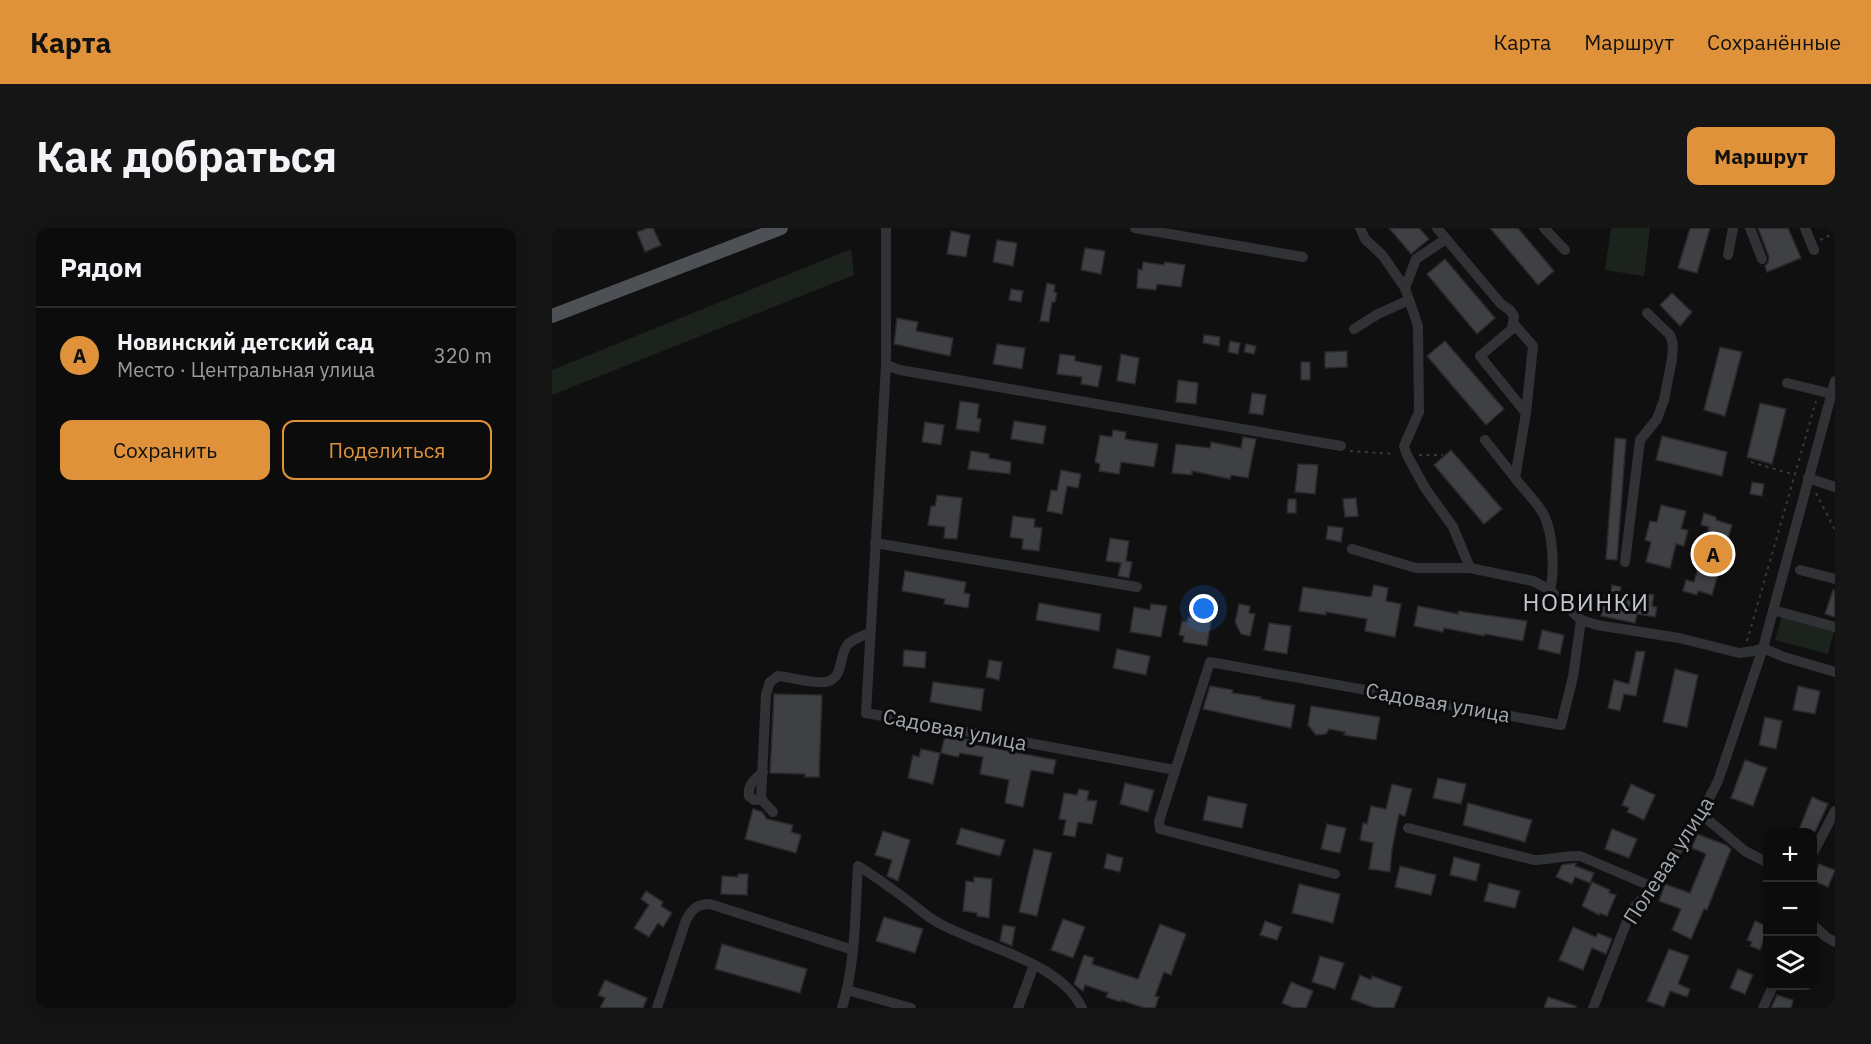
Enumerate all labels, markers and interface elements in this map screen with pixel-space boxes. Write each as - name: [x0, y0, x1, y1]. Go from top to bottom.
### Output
- text: Карта: [30, 24, 111, 61]
- text: Карта: [1493, 28, 1551, 56]
- text: Маршрут: [1584, 28, 1674, 56]
- text: Сохранённые: [1707, 28, 1841, 56]
- button: Маршрут: [1687, 127, 1835, 185]
- text: Как добраться: [36, 129, 337, 184]
- text: Рядом: [60, 250, 142, 284]
- text: Новинский детский сад: [117, 327, 374, 356]
- text: A: [73, 342, 86, 369]
- text: 320 m: [434, 342, 492, 369]
- text: Место · Центральная улица: [117, 356, 375, 383]
- button: Сохранить: [60, 420, 270, 480]
- button: Поделиться: [282, 420, 492, 480]
- pin: A: [1694, 532, 1732, 576]
- district label: НОВИНКИ: [1523, 586, 1649, 618]
- your location: [1189, 594, 1218, 623]
- street label: Садовая улица: [1364, 676, 1512, 728]
- street label: Садовая улица: [881, 701, 1029, 757]
- street label: Полевая улица: [1616, 791, 1720, 929]
- map controls: [1763, 828, 1817, 990]
- button: +: [1763, 828, 1817, 882]
- button: −: [1763, 882, 1817, 936]
- button: layers: [1763, 936, 1817, 990]

